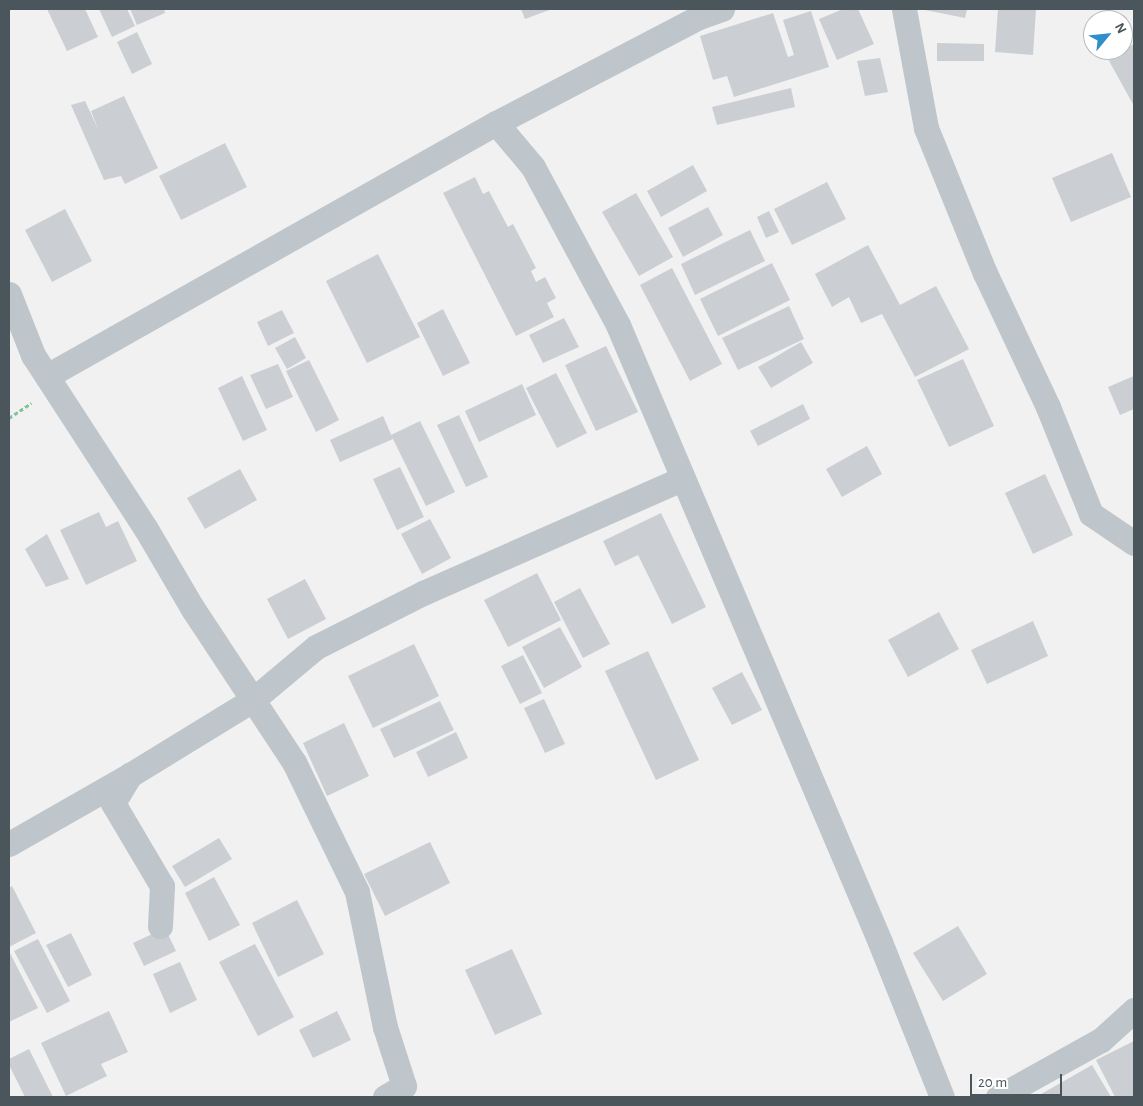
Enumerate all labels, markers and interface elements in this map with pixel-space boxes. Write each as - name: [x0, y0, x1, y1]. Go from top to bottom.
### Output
- north arrow: [1083, 10, 1133, 60]
- text: N: [1112, 21, 1129, 36]
- scale bar: [973, 1064, 1066, 1096]
- text: 20 m: [978, 1075, 1007, 1090]

